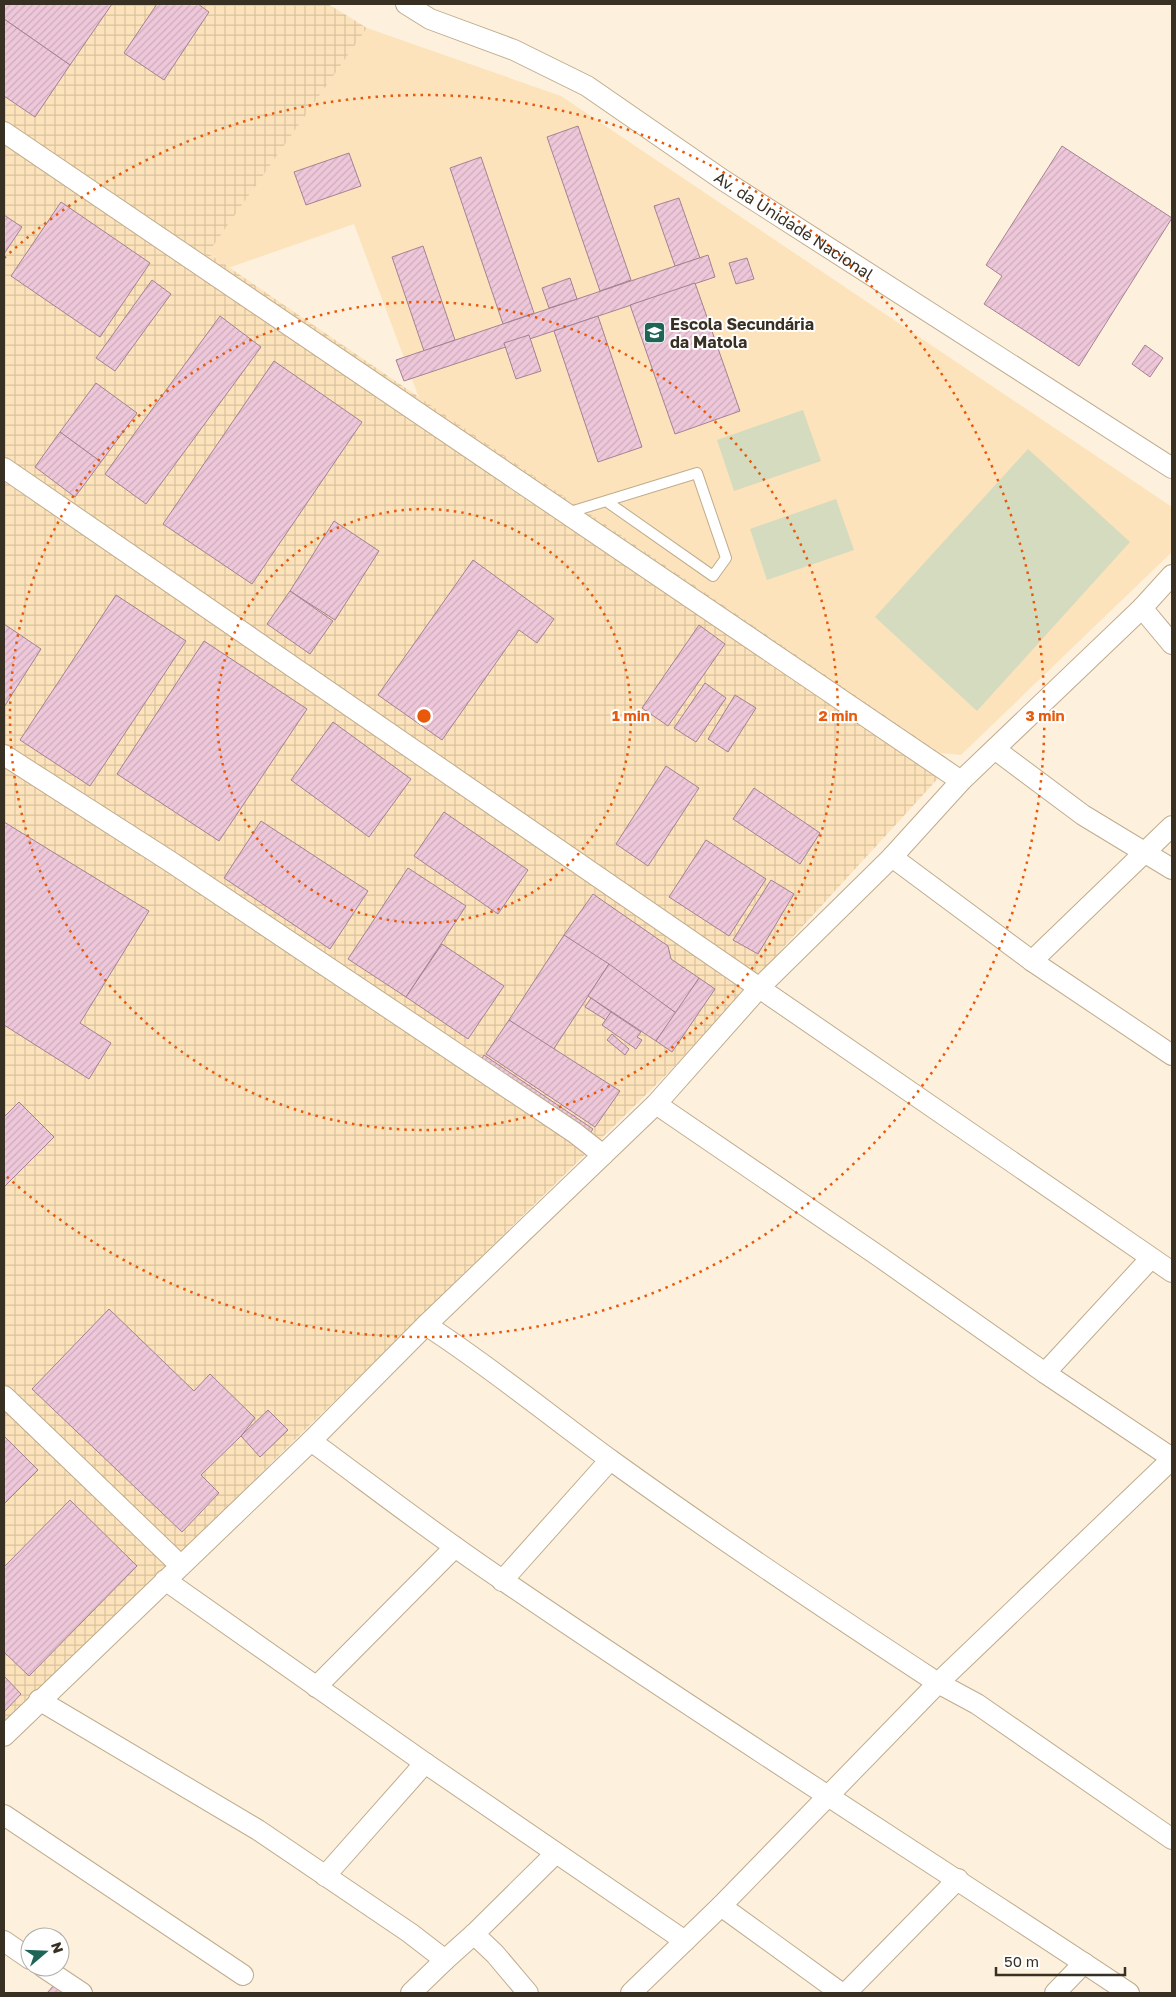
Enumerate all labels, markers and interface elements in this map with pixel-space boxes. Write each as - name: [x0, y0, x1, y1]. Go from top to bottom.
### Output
- street label: Av. da Unidade Nacional: [711, 167, 877, 284]
- place label: Escola Secundária da Matola: [670, 314, 814, 352]
- school or university icon: Escola Secundária da Matola: [642, 321, 666, 345]
- text: 1 min: [612, 706, 650, 724]
- text: 2 min: [818, 706, 858, 724]
- text: 3 min: [1025, 706, 1065, 724]
- centre of rings: [415, 707, 433, 725]
- north arrow: [20, 1927, 70, 1977]
- text: N: [48, 1940, 68, 1955]
- scale bar: [996, 1944, 1125, 1976]
- text: 50 m: [1004, 1952, 1039, 1970]

